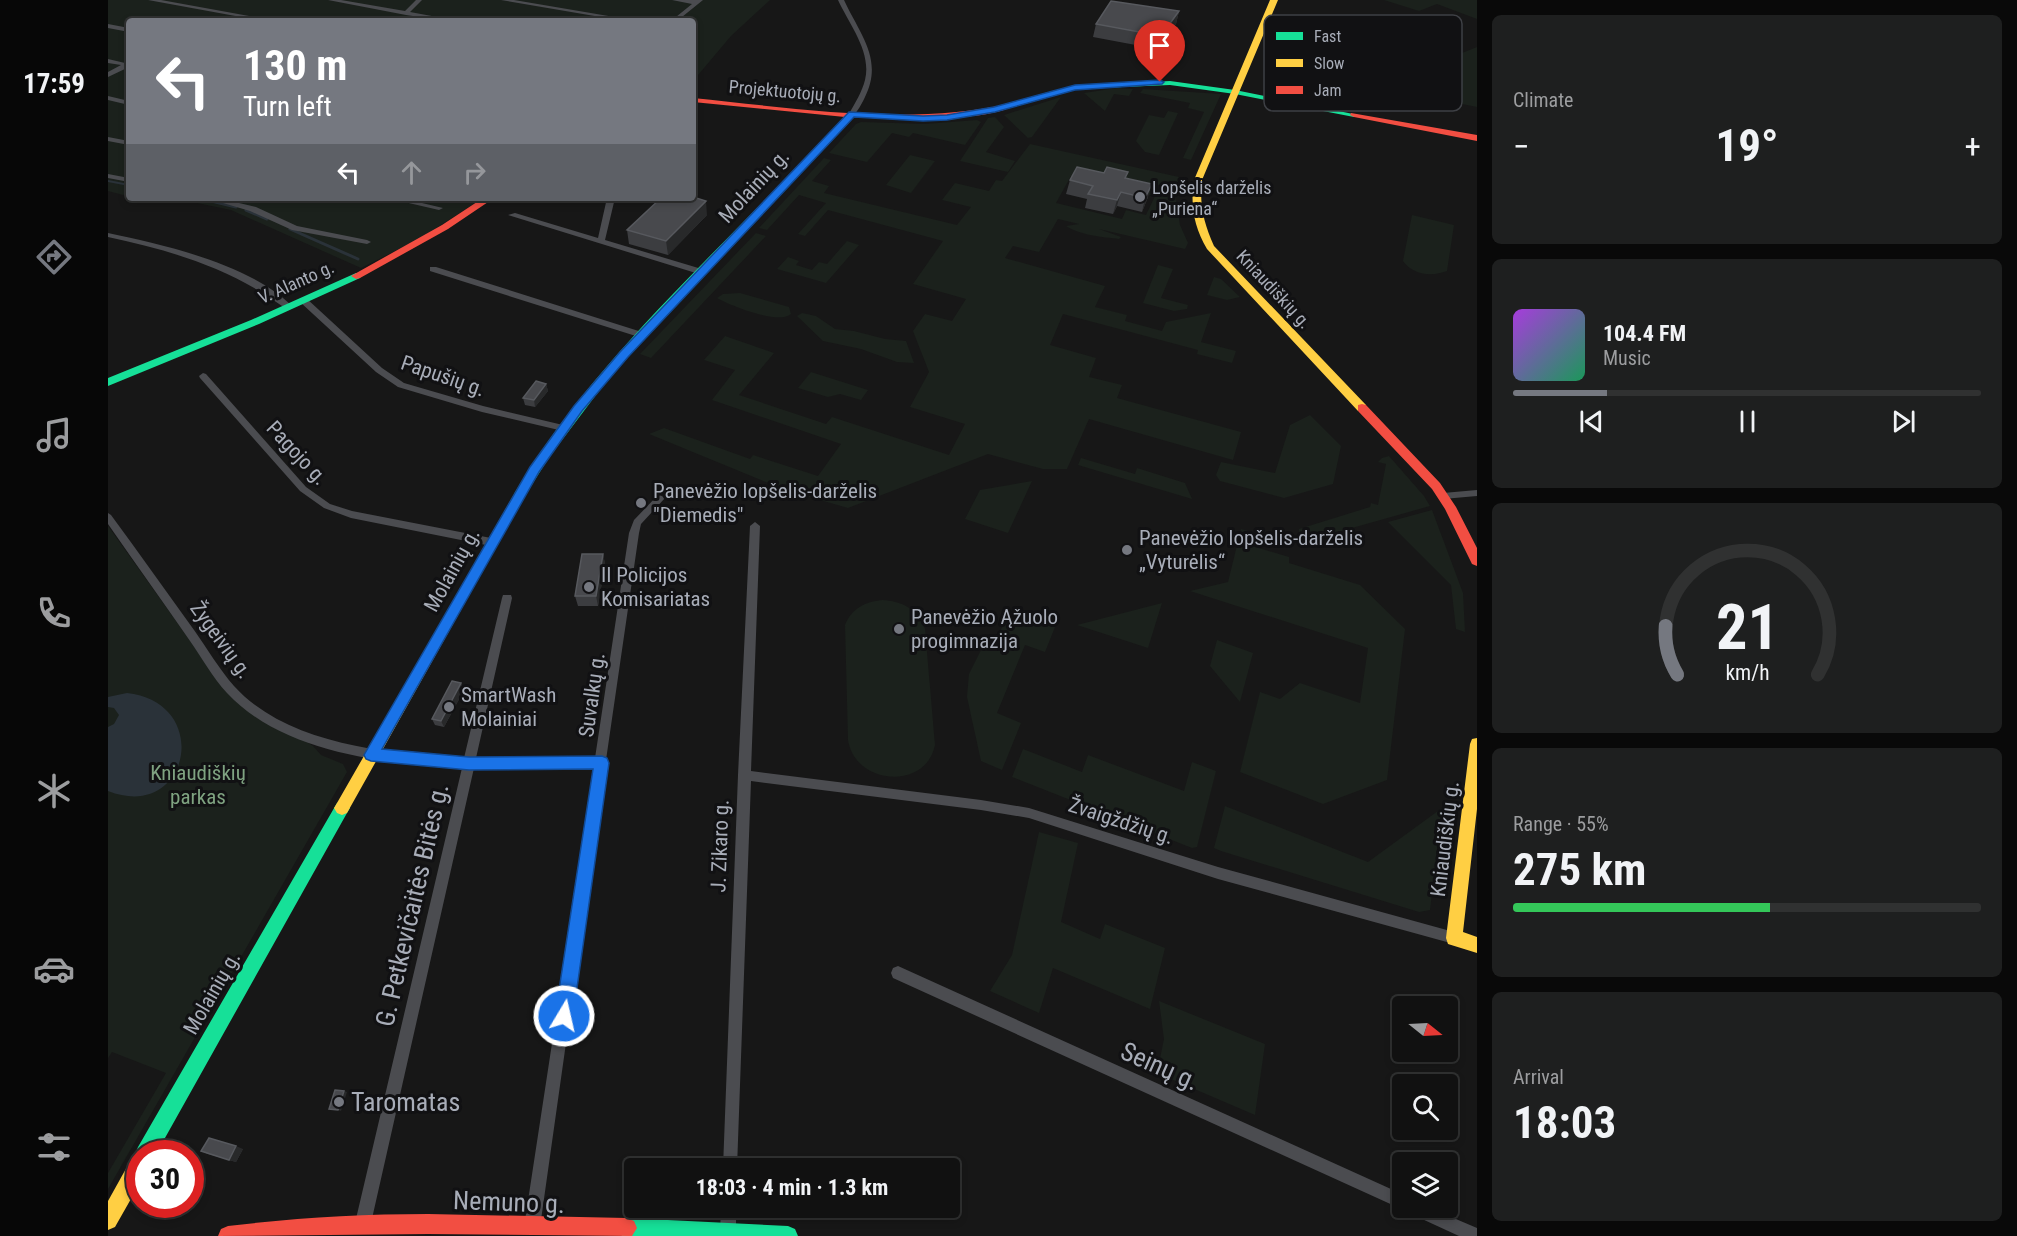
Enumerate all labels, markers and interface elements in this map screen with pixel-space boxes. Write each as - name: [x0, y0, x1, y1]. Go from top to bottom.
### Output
- legend: [1264, 15, 1462, 111]
- pin: [1134, 20, 1185, 82]
- text: Fast: [1314, 27, 1341, 46]
- icon: arrive: [1143, 29, 1176, 62]
- text: 130 m: [243, 41, 348, 90]
- icon: left: [144, 42, 222, 120]
- text: Slow: [1314, 54, 1344, 73]
- text: 17:59: [23, 68, 85, 100]
- street label: Projektuotojų g.: [728, 76, 842, 106]
- text: Jam: [1314, 81, 1341, 100]
- text: Climate: [1513, 88, 1573, 112]
- text: Turn left: [243, 91, 332, 123]
- text: 19°: [1716, 119, 1779, 172]
- text: −: [1513, 127, 1530, 166]
- text: +: [1965, 127, 1981, 166]
- street label: Molainių g.: [714, 144, 794, 228]
- icon: left: [332, 156, 365, 189]
- icon: ahead: [395, 156, 428, 189]
- icon: right: [458, 156, 491, 189]
- place label: Lopšelis darželis „Puriena“: [1152, 177, 1271, 219]
- marker: Lopšelis darželis „Puriena“: [1133, 190, 1147, 204]
- icon: directions: [33, 236, 75, 278]
- street label: Kniaudiškių g.: [1232, 245, 1316, 333]
- street label: V. Alanto g.: [255, 256, 337, 308]
- text: 104.4 FM: [1603, 321, 1686, 346]
- text: Music: [1603, 346, 1651, 370]
- street label: Papušių g.: [398, 350, 488, 402]
- icon: previous: [1575, 405, 1608, 438]
- icon: pause: [1731, 405, 1764, 438]
- icon: next: [1887, 405, 1920, 438]
- icon: music: [33, 414, 75, 456]
- street label: Pagojo g.: [261, 416, 333, 490]
- place label: Panevėžio lopšelis-darželis "Diemedis": [653, 479, 877, 527]
- marker: Panevėžio lopšelis-darželis "Diemedis": [634, 496, 648, 510]
- street label: Molainių g.: [419, 524, 485, 616]
- place label: Panevėžio lopšelis-darželis „Vyturėlis“: [1139, 526, 1363, 574]
- marker: Panevėžio lopšelis-darželis „Vyturėlis“: [1120, 543, 1134, 557]
- place label: II Policijos Komisariatas: [601, 563, 710, 611]
- marker: II Policijos Komisariatas: [582, 580, 596, 594]
- text: 21: [1715, 591, 1779, 664]
- icon: phone: [33, 592, 75, 634]
- street label: Žygeivių g.: [185, 597, 257, 683]
- place label: Panevėžio Ąžuolo progimnazija: [911, 605, 1058, 653]
- marker: Panevėžio Ąžuolo progimnazija: [892, 622, 906, 636]
- street label: Suvalkų g.: [574, 651, 610, 739]
- text: km/h: [1725, 660, 1769, 685]
- place label: SmartWash Molainiai: [461, 683, 556, 731]
- marker: SmartWash Molainiai: [442, 700, 456, 714]
- park label: Kniaudiškių parkas: [150, 761, 246, 809]
- icon: climate: [33, 770, 75, 812]
- street label: Kniaudiškių g.: [1426, 780, 1464, 898]
- street label: G. Petkevičaitės Bitės g.: [369, 781, 455, 1029]
- street label: Žvaigždžių g.: [1065, 793, 1177, 849]
- street label: J. Zikaro g.: [706, 799, 734, 893]
- text: Range · 55%: [1513, 812, 1609, 836]
- text: 275 km: [1513, 843, 1646, 896]
- street label: Molainių g.: [179, 947, 245, 1039]
- icon: car: [33, 948, 75, 990]
- position arrow: [532, 984, 596, 1048]
- north arrow: [1392, 996, 1458, 1062]
- map controls: [1392, 996, 1458, 1218]
- street label: Seinų g.: [1116, 1036, 1204, 1096]
- text: Arrival: [1513, 1065, 1564, 1089]
- button: search: [1392, 1074, 1458, 1140]
- place label: Taromatas: [351, 1087, 460, 1117]
- marker: Taromatas: [332, 1095, 346, 1109]
- text: 18:03: [1513, 1096, 1616, 1149]
- icon: filters: [33, 1126, 75, 1168]
- speed limit sign: 30: [126, 1140, 204, 1218]
- button: layers: [1392, 1152, 1458, 1218]
- text: 18:03 · 4 min · 1.3 km: [696, 1175, 888, 1200]
- street label: Nemuno g.: [453, 1185, 565, 1219]

